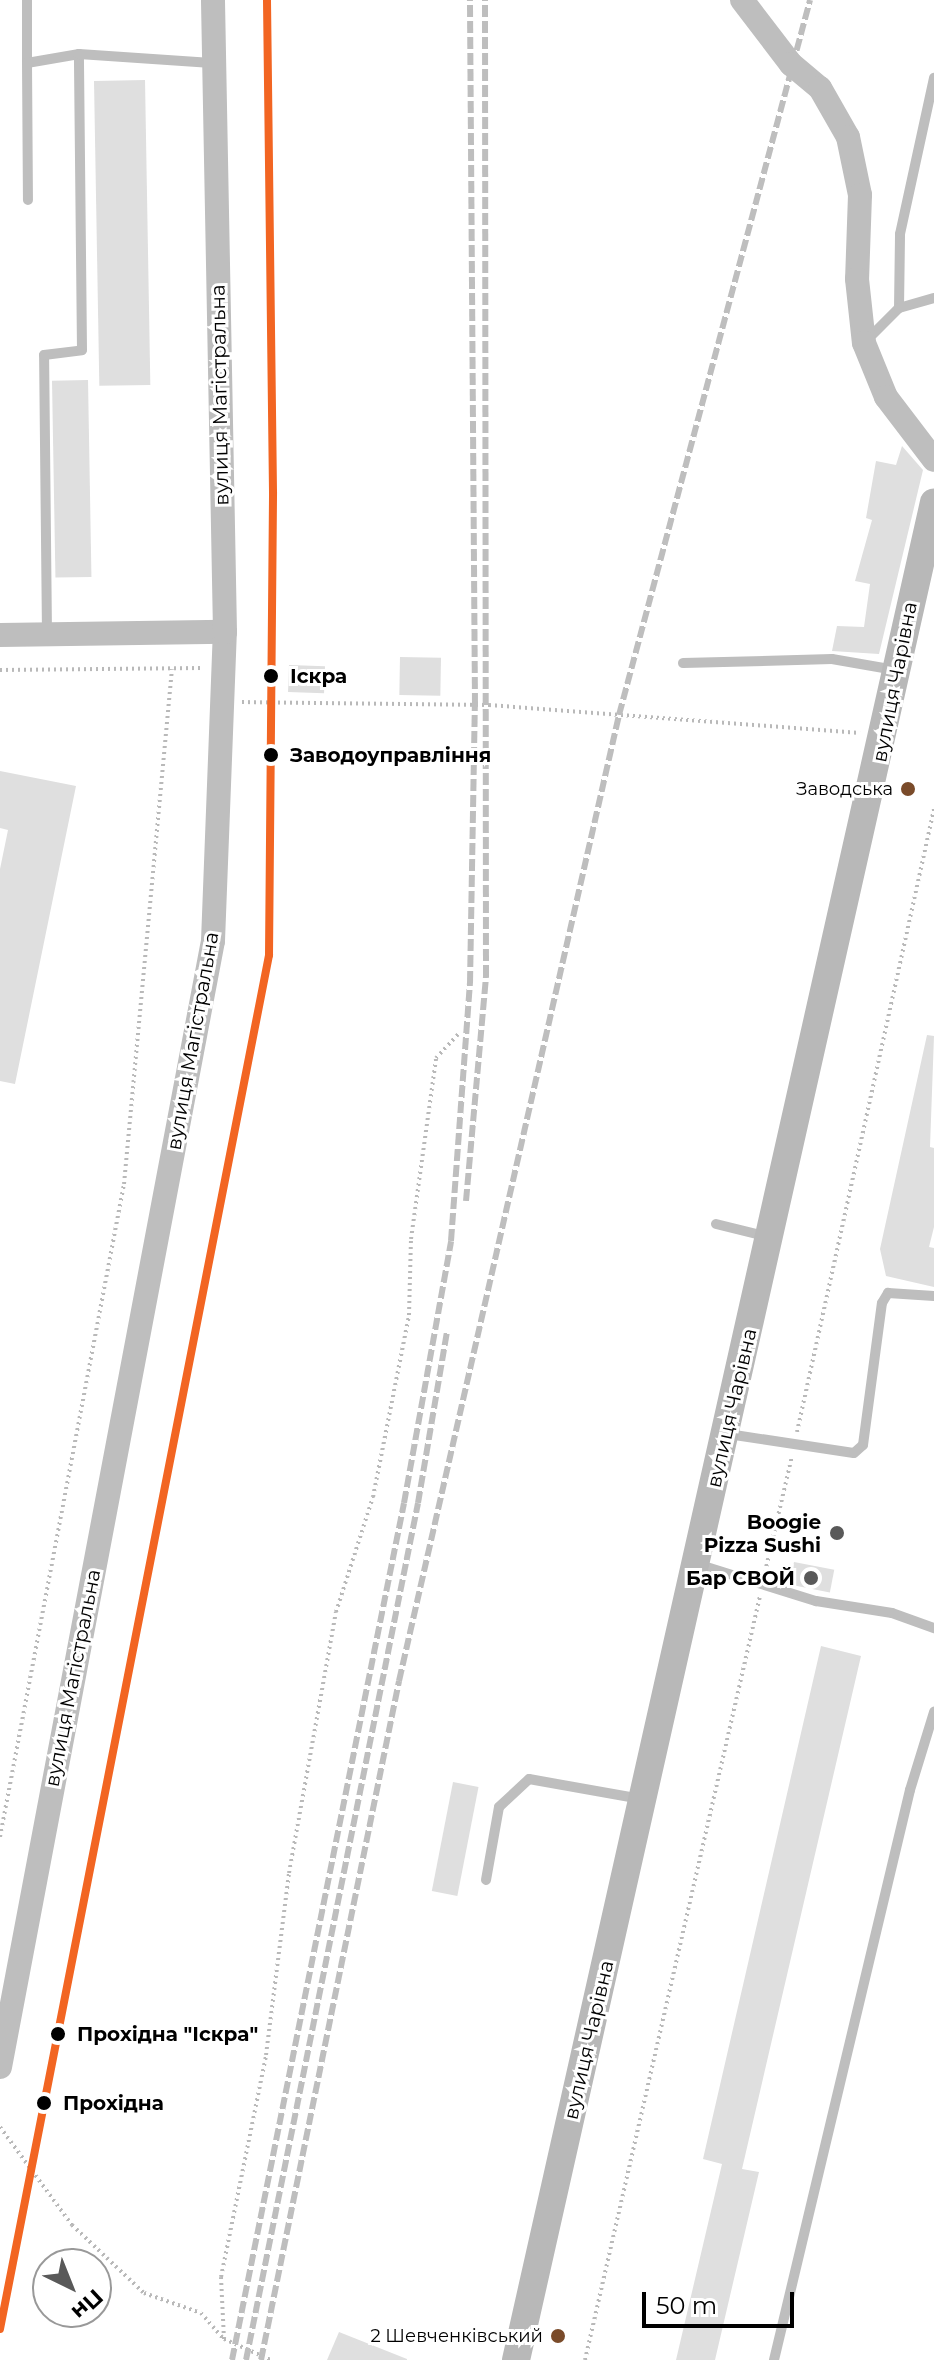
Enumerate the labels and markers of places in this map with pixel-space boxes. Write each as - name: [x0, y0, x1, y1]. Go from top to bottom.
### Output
- marker: Іскра: [259, 664, 283, 688]
- place label: Іскра: [290, 664, 347, 688]
- marker: Заводоуправління: [259, 743, 283, 767]
- place label: Заводоуправління: [290, 743, 491, 767]
- place label: Заводська: [796, 778, 893, 800]
- marker: Заводська: [900, 781, 916, 797]
- place label: Boogie Pizza Sushi: [704, 1510, 821, 1557]
- marker: Boogie Pizza Sushi: [828, 1524, 846, 1542]
- place label: Бар СВОЙ: [686, 1566, 795, 1590]
- marker: Бар СВОЙ: [802, 1569, 820, 1587]
- marker: Прохідна "Іскра": [46, 2022, 70, 2046]
- place label: Прохідна "Іскра": [77, 2022, 258, 2046]
- marker: Прохідна: [32, 2091, 56, 2115]
- place label: Прохідна: [63, 2091, 164, 2115]
- place label: 2 Шевченківський: [370, 2325, 543, 2347]
- marker: 2 Шевченківський: [550, 2328, 566, 2344]

